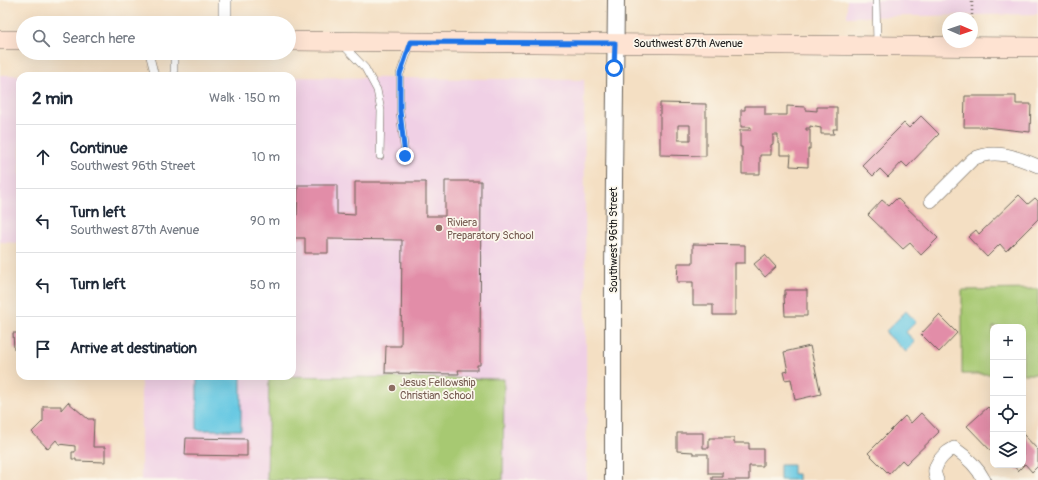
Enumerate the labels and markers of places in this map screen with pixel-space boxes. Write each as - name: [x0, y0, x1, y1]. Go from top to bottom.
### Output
- place label: Riviera Preparatory School: [447, 216, 534, 242]
- marker: Riviera Preparatory School: [434, 223, 444, 233]
- place label: Jesus Fellowship Christian School: [400, 376, 476, 402]
- marker: Jesus Fellowship Christian School: [387, 383, 397, 393]

